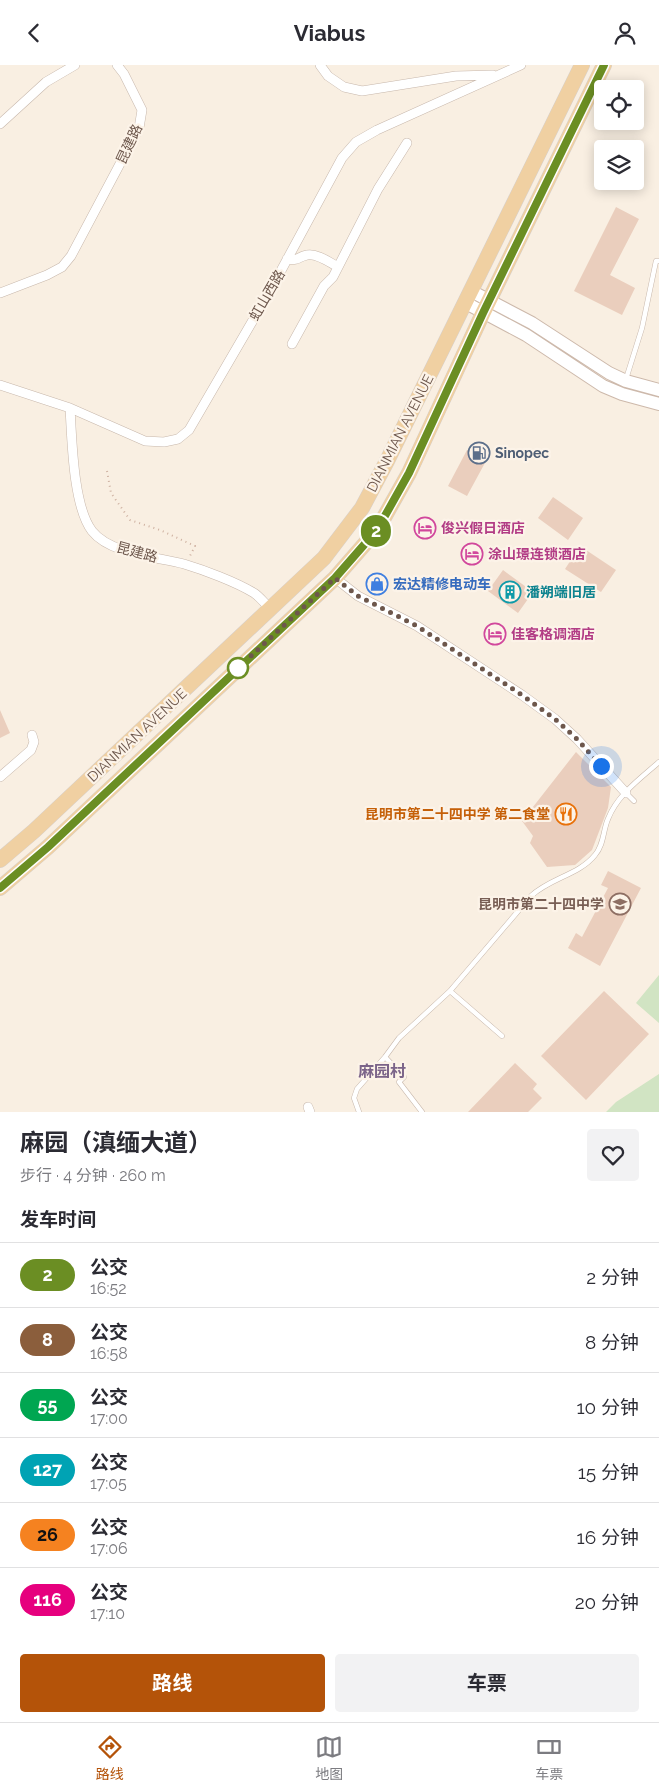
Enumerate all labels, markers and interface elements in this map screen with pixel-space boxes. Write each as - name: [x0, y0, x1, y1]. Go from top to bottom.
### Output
- icon: back: [20, 19, 48, 47]
- icon: person: [611, 19, 639, 47]
- text: Viabus: [294, 20, 365, 46]
- map controls: [594, 80, 644, 190]
- button: locate: [594, 80, 644, 130]
- street label: 昆建路: [113, 122, 145, 166]
- button: layers: [594, 140, 644, 190]
- street label: 虹山西路: [246, 267, 288, 323]
- street label: DIANMIAN AVENUE: [363, 372, 437, 494]
- fuel station icon: Sinopec: [467, 441, 491, 465]
- place label: Sinopec: [495, 445, 549, 461]
- line badge: 2: [360, 515, 392, 547]
- hotel icon: 俊兴假日酒店: [413, 516, 437, 540]
- text: 2: [371, 520, 381, 541]
- place label: 俊兴假日酒店: [441, 520, 525, 536]
- street label: 昆建路: [115, 539, 159, 565]
- hotel icon: 涂山璟连锁酒店: [460, 542, 484, 566]
- place label: 涂山璟连锁酒店: [488, 546, 586, 562]
- shop icon: 宏达精修电动车: [365, 572, 389, 596]
- place label: 宏达精修电动车: [393, 576, 491, 592]
- building icon: 潘朔端旧居: [498, 580, 522, 604]
- place label: 潘朔端旧居: [526, 584, 596, 600]
- hotel icon: 佳客格调酒店: [483, 622, 507, 646]
- place label: 佳客格调酒店: [511, 626, 595, 642]
- unlabelled marker: [227, 657, 249, 679]
- street label: DIANMIAN AVENUE: [84, 685, 190, 785]
- your location: [589, 754, 614, 779]
- restaurant icon: 昆明市第二十四中学 第二食堂: [554, 802, 578, 826]
- place label: 昆明市第二十四中学 第二食堂: [365, 806, 550, 822]
- school or university icon: 昆明市第二十四中学: [608, 892, 632, 916]
- place label: 昆明市第二十四中学: [478, 896, 604, 912]
- district label: 麻园村: [358, 1062, 406, 1081]
- text: 麻园（滇缅大道）: [20, 1128, 212, 1157]
- button: heart: [587, 1129, 639, 1181]
- text: 步行 · 4 分钟 · 260 m: [20, 1166, 166, 1185]
- text: 发车时间: [20, 1208, 96, 1230]
- text: 公交: [90, 1256, 128, 1278]
- text: 2: [42, 1264, 53, 1285]
- text: 2 分钟: [586, 1266, 639, 1288]
- text: 16:52: [90, 1279, 127, 1298]
- text: 公交: [90, 1321, 128, 1343]
- text: 8: [42, 1329, 53, 1350]
- text: 8 分钟: [585, 1331, 639, 1353]
- text: 16:58: [90, 1344, 128, 1363]
- text: 公交: [90, 1386, 128, 1408]
- text: 55: [38, 1394, 57, 1415]
- text: 10 分钟: [576, 1396, 639, 1418]
- text: 17:00: [90, 1409, 128, 1428]
- text: 公交: [90, 1451, 128, 1473]
- text: 127: [33, 1459, 62, 1480]
- text: 15 分钟: [578, 1461, 639, 1483]
- text: 17:05: [90, 1474, 127, 1493]
- text: 公交: [90, 1516, 128, 1538]
- text: 26: [37, 1524, 58, 1545]
- text: 16 分钟: [577, 1526, 639, 1548]
- text: 17:06: [90, 1539, 128, 1558]
- text: 公交: [90, 1581, 128, 1603]
- text: 116: [33, 1589, 62, 1610]
- text: 20 分钟: [575, 1591, 639, 1613]
- text: 17:10: [90, 1604, 125, 1623]
- button: 路线: [20, 1654, 325, 1712]
- button: 车票: [335, 1654, 639, 1712]
- tab: 路线: [96, 1733, 124, 1783]
- tab: 地图: [315, 1733, 343, 1783]
- tab: 车票: [535, 1733, 563, 1783]

